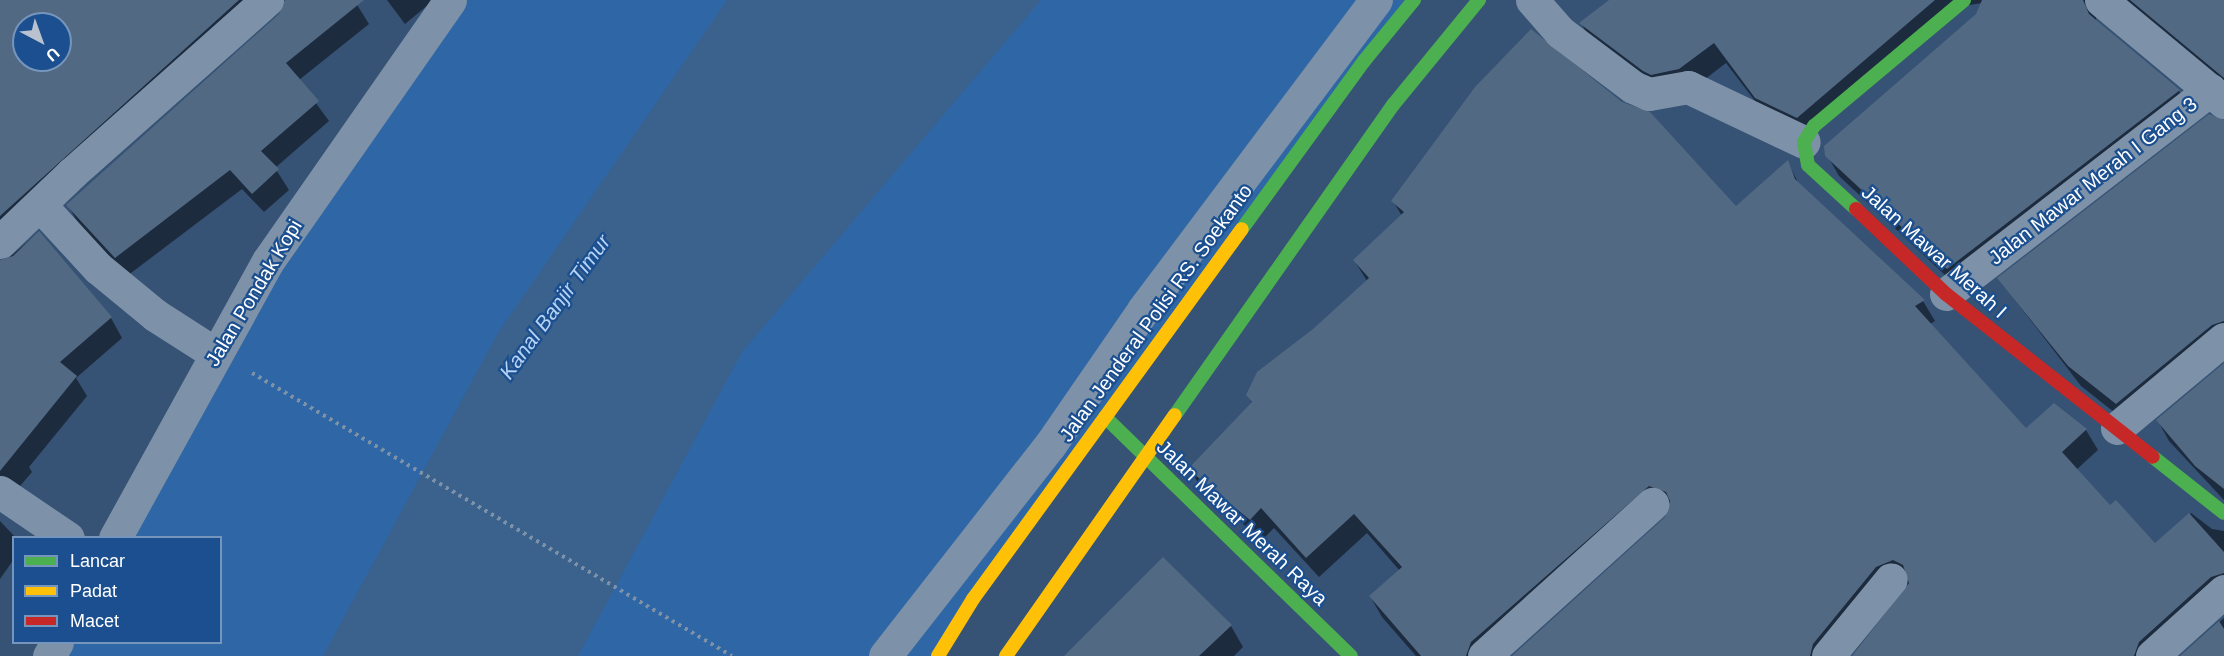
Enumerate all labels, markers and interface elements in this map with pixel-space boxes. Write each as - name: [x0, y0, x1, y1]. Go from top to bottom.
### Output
- north arrow: [12, 12, 72, 72]
- text: U: [43, 44, 63, 65]
- street label: Jalan Mawar Merah I Gang 3: [1984, 92, 2202, 270]
- street label: Jalan Jenderal Polisi RS. Soekanto: [1054, 180, 1258, 446]
- street label: Jalan Mawar Merah I: [1857, 181, 2011, 323]
- street label: Jalan Pondak Kopi: [201, 215, 307, 371]
- water label: Kanal Banjir Timur: [494, 230, 616, 384]
- street label: Jalan Mawar Merah Raya: [1152, 435, 1332, 611]
- legend: [12, 536, 222, 644]
- text: Lancar: [70, 551, 125, 571]
- text: Padat: [70, 581, 117, 601]
- text: Macet: [70, 611, 119, 631]

